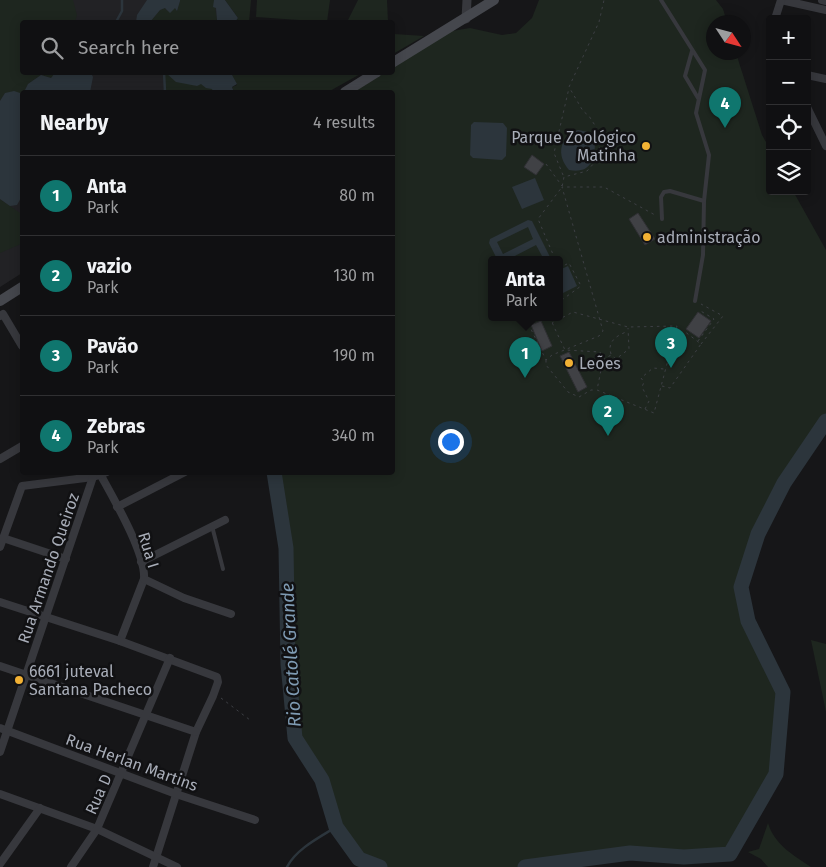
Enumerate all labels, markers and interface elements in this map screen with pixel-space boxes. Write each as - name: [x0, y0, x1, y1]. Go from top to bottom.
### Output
- north arrow: [706, 15, 751, 60]
- map controls: [766, 15, 811, 195]
- button: +: [766, 15, 811, 60]
- search box: [20, 20, 395, 75]
- icon: search: [38, 34, 66, 62]
- text: Search here: [78, 36, 179, 59]
- button: −: [766, 60, 811, 105]
- pin: 4: [709, 87, 741, 128]
- button: locate: [766, 105, 811, 150]
- text: Nearby: [40, 110, 108, 136]
- text: 4 results: [313, 113, 375, 132]
- place label: Parque Zoológico Matinha: [511, 128, 636, 165]
- marker: Parque Zoológico Matinha: [640, 140, 652, 152]
- button: layers: [766, 150, 811, 195]
- text: Anta: [87, 175, 127, 198]
- text: 1: [52, 186, 60, 205]
- text: 80 m: [339, 186, 375, 205]
- text: Park: [87, 198, 119, 217]
- place label: administração: [657, 228, 761, 248]
- marker: administração: [641, 231, 653, 243]
- text: vazio: [87, 255, 132, 278]
- popup: [488, 256, 563, 321]
- text: 2: [52, 266, 60, 285]
- text: 130 m: [333, 266, 375, 285]
- text: Anta: [506, 268, 545, 291]
- text: Park: [87, 278, 119, 297]
- text: Park: [506, 291, 537, 310]
- pin: 3: [655, 327, 687, 368]
- text: Pavão: [87, 335, 138, 358]
- pin: 1: [509, 337, 541, 378]
- text: 3: [52, 346, 60, 365]
- text: 190 m: [333, 346, 375, 365]
- place label: Leões: [579, 354, 621, 373]
- marker: Leões: [563, 357, 575, 369]
- text: Park: [87, 358, 119, 377]
- pin: 2: [592, 395, 624, 436]
- text: Zebras: [87, 415, 145, 438]
- text: 4: [51, 426, 61, 445]
- text: 340 m: [332, 426, 375, 445]
- your location: [438, 429, 464, 455]
- text: Park: [87, 438, 119, 457]
- street label: Rua Armando Queiroz: [14, 490, 83, 646]
- street label: Rua I: [134, 530, 163, 570]
- water label: Rio Catolé Grande: [276, 582, 306, 728]
- place label: 6661 juteval Santana Pacheco: [29, 662, 152, 699]
- marker: 6661 juteval Santana Pacheco: [13, 674, 25, 686]
- street label: Rua Herlan Martins: [63, 730, 200, 795]
- street label: Rua D: [81, 771, 116, 817]

